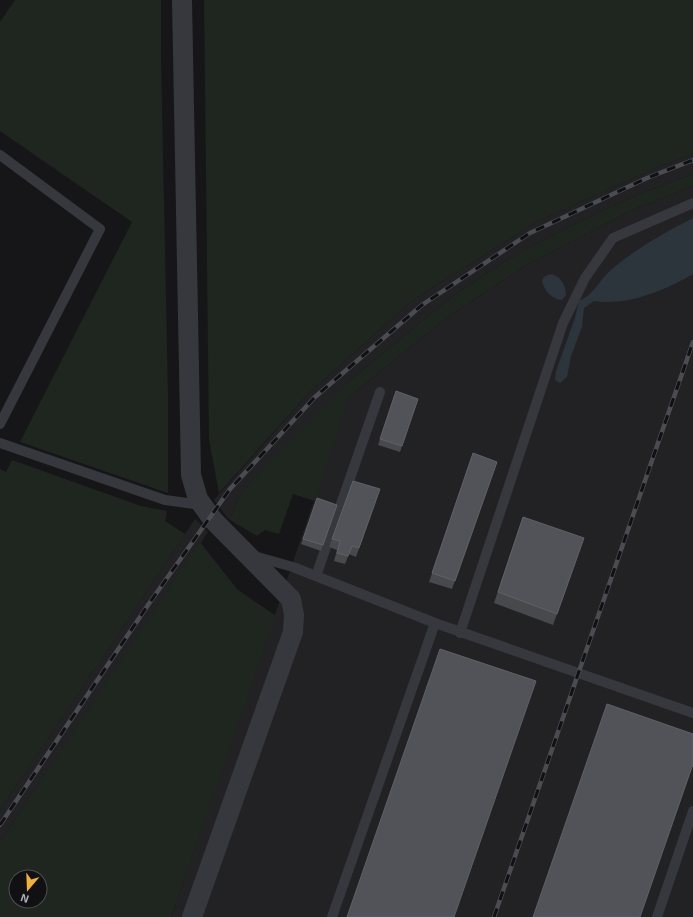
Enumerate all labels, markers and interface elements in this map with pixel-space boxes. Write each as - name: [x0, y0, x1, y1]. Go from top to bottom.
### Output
- north arrow: [8, 869, 48, 909]
- text: N: [19, 891, 30, 906]

